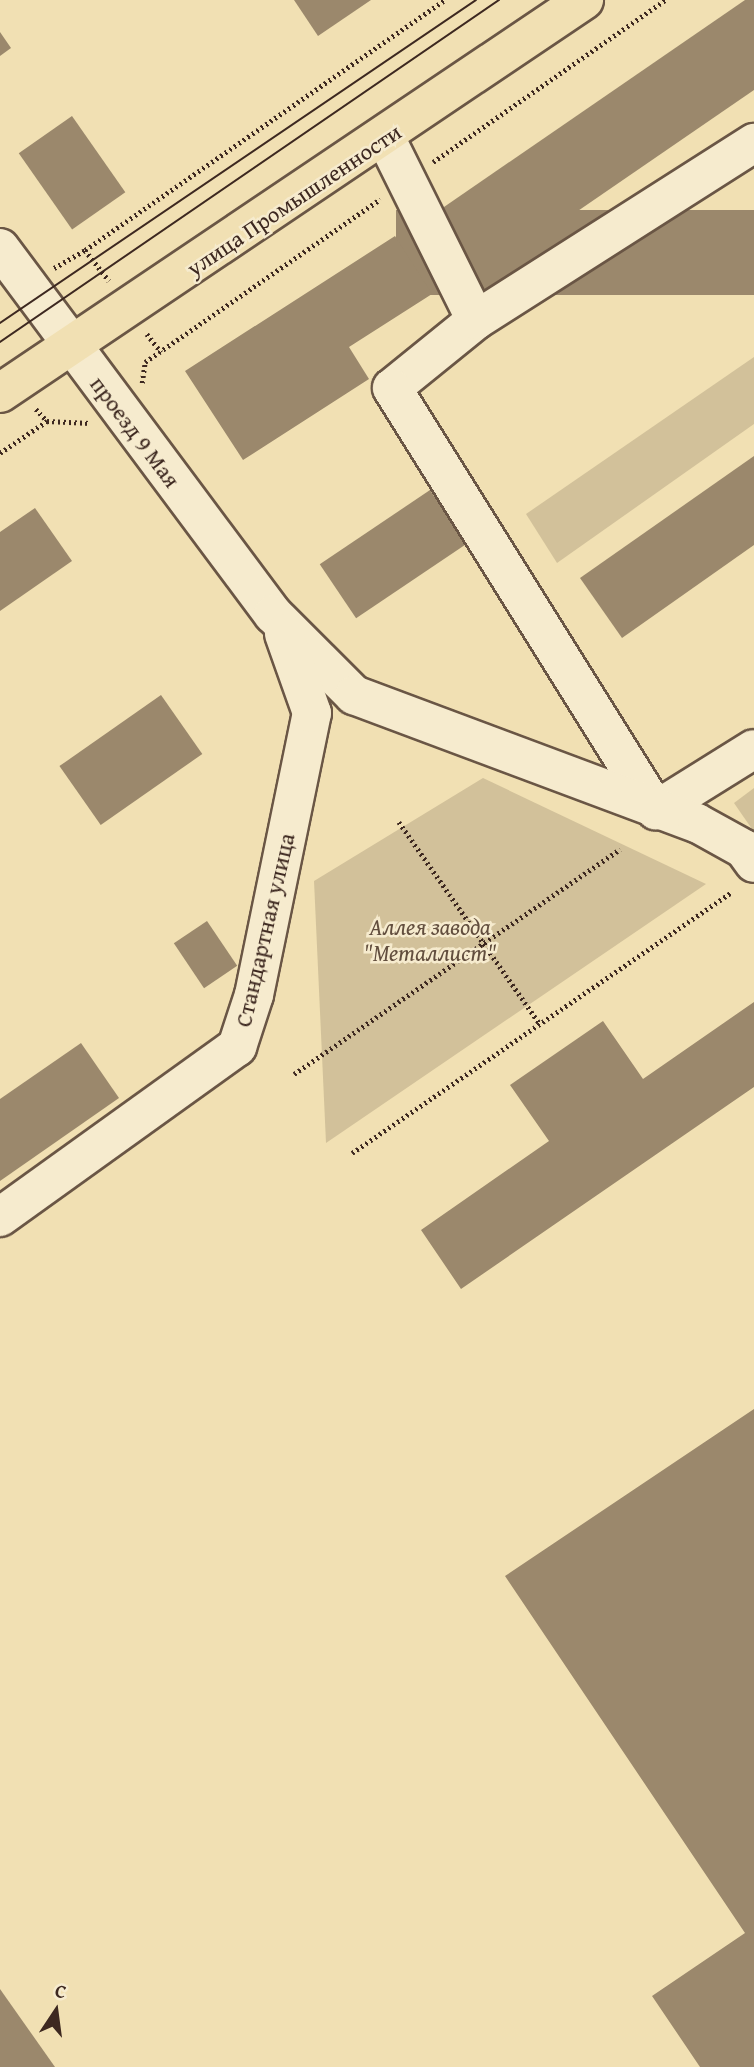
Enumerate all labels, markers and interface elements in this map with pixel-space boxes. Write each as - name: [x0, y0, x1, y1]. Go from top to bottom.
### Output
- street label: улица Промышленности: [181, 118, 407, 282]
- street label: проезд 9 Мая: [84, 371, 186, 493]
- street label: Стандартная улица: [229, 830, 301, 1030]
- park label: Аллея завода "Металлист": [363, 913, 497, 967]
- north arrow: [21, 1976, 91, 2046]
- text: С: [52, 1976, 69, 2005]

